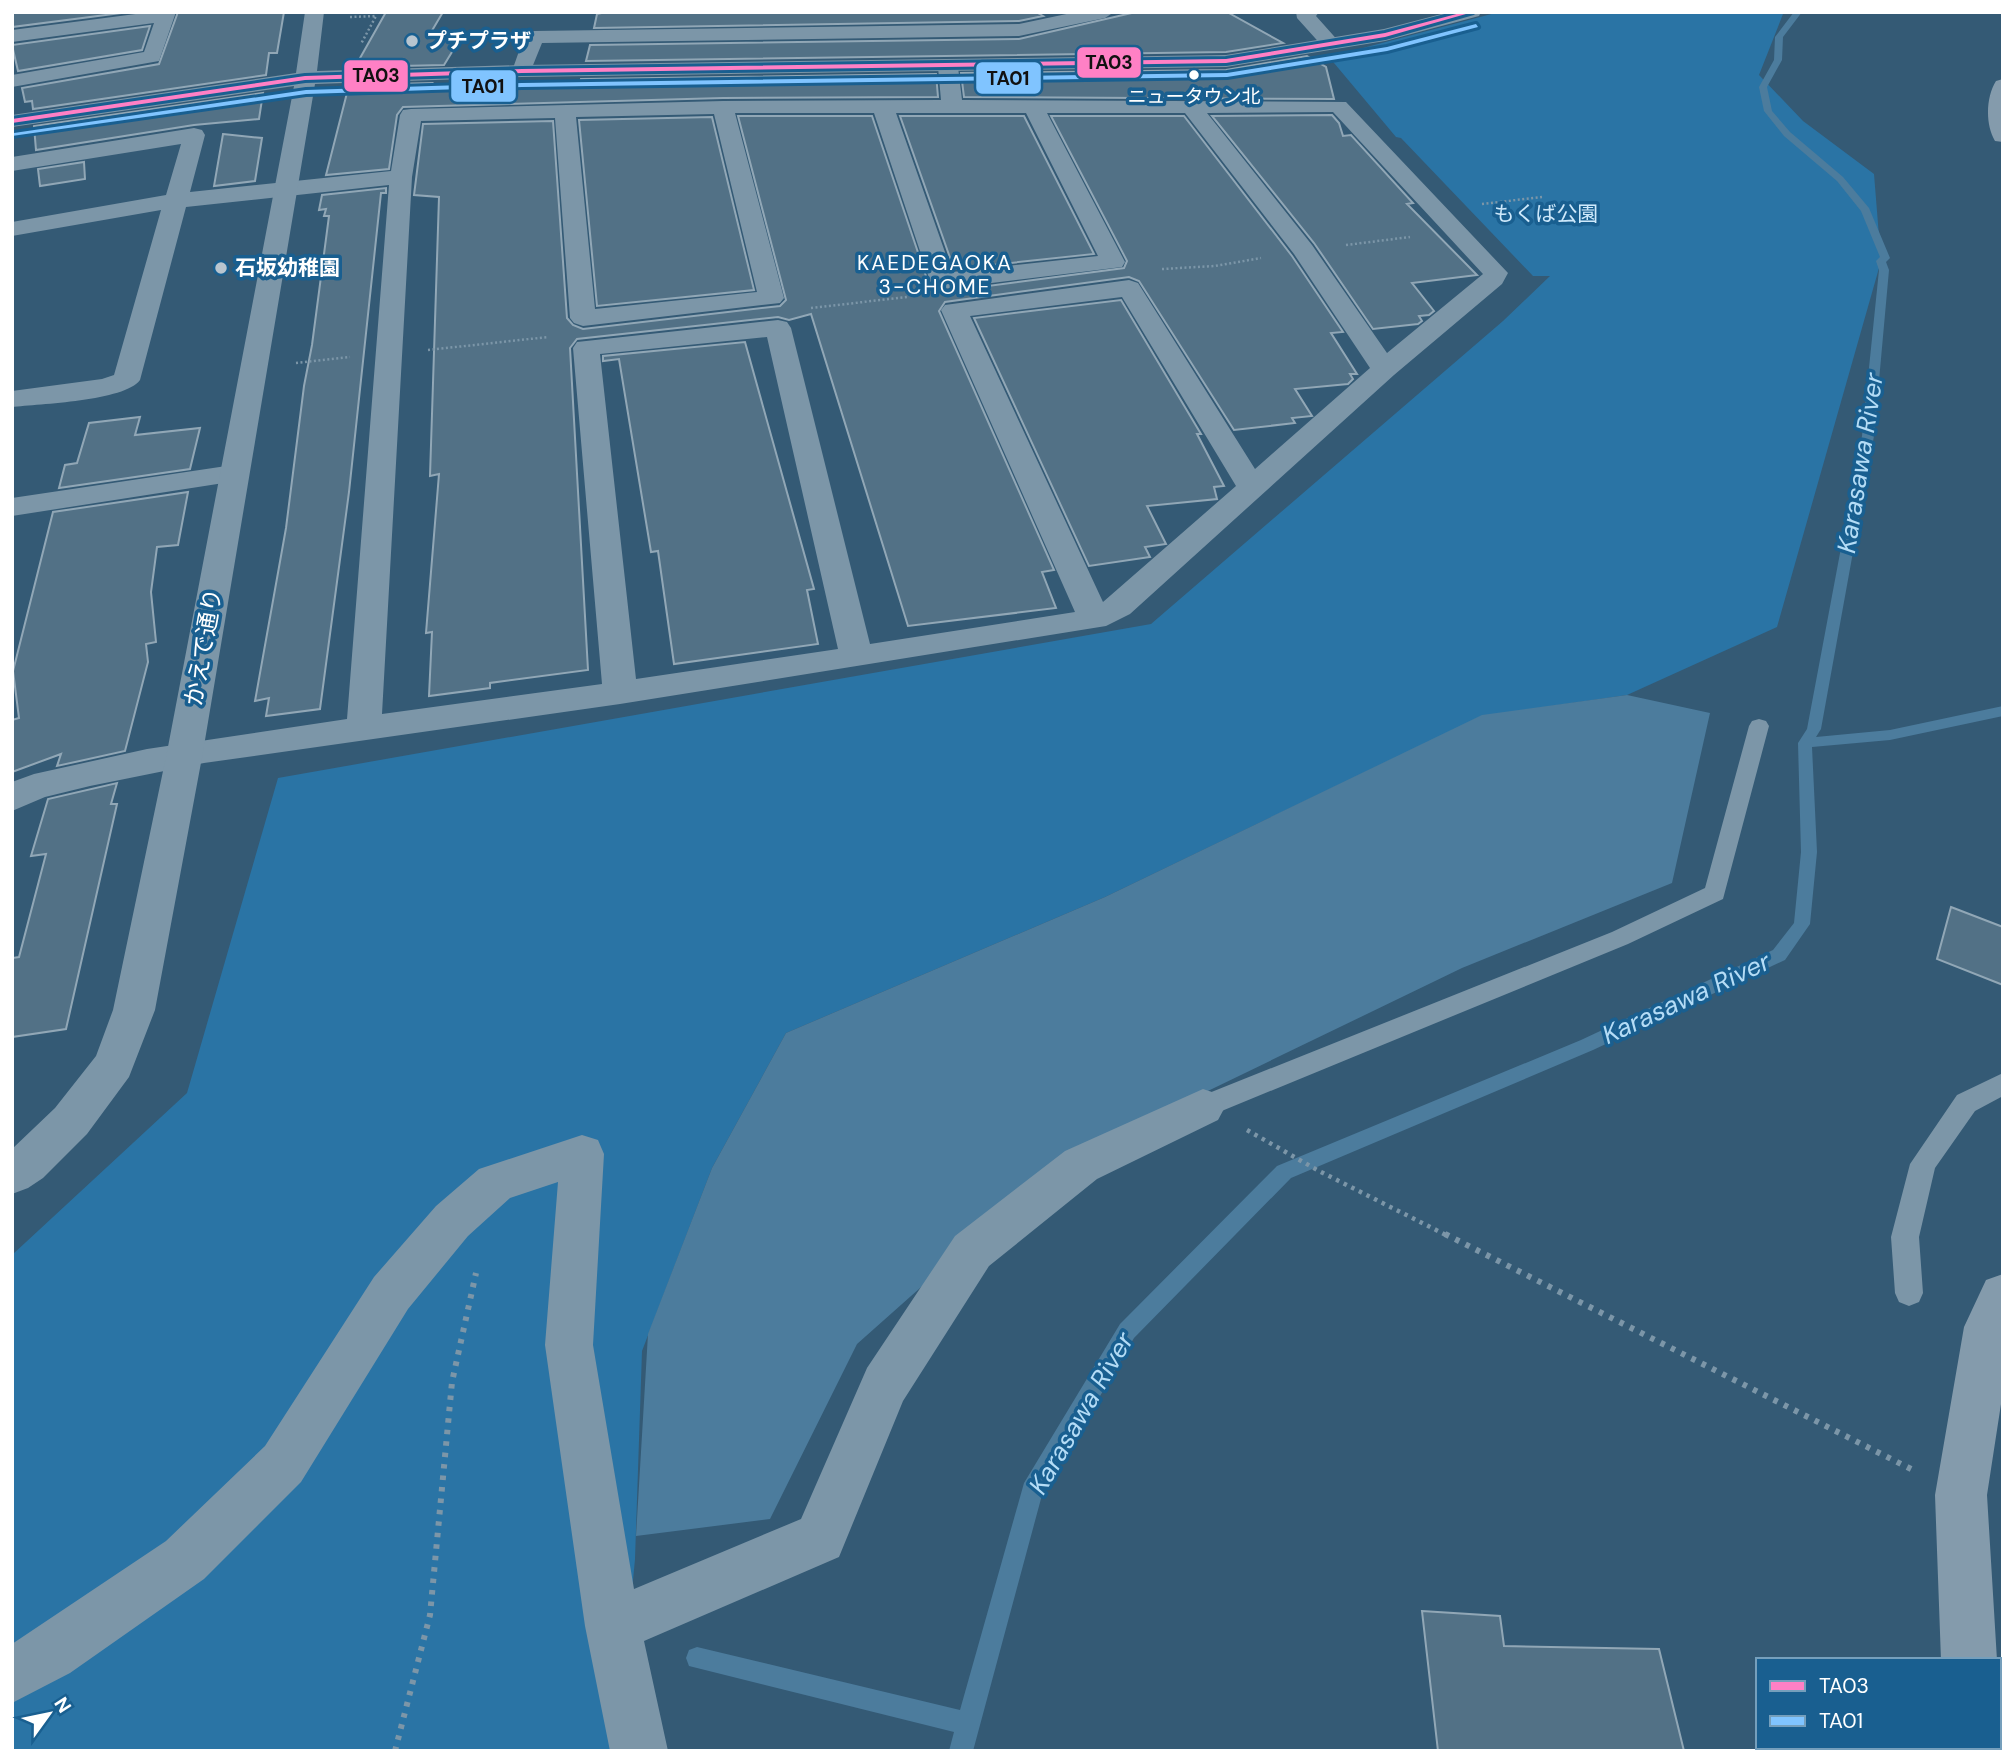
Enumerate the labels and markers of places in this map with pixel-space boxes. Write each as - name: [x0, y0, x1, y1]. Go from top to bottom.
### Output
- place label: プチプラザ: [426, 27, 531, 55]
- marker: プチプラザ: [404, 33, 420, 49]
- marker: ニュータウン北: [1187, 68, 1201, 82]
- place label: ニュータウン北: [1127, 84, 1261, 109]
- place label: 石坂幼稚園: [235, 254, 340, 282]
- marker: 石坂幼稚園: [213, 260, 229, 276]

